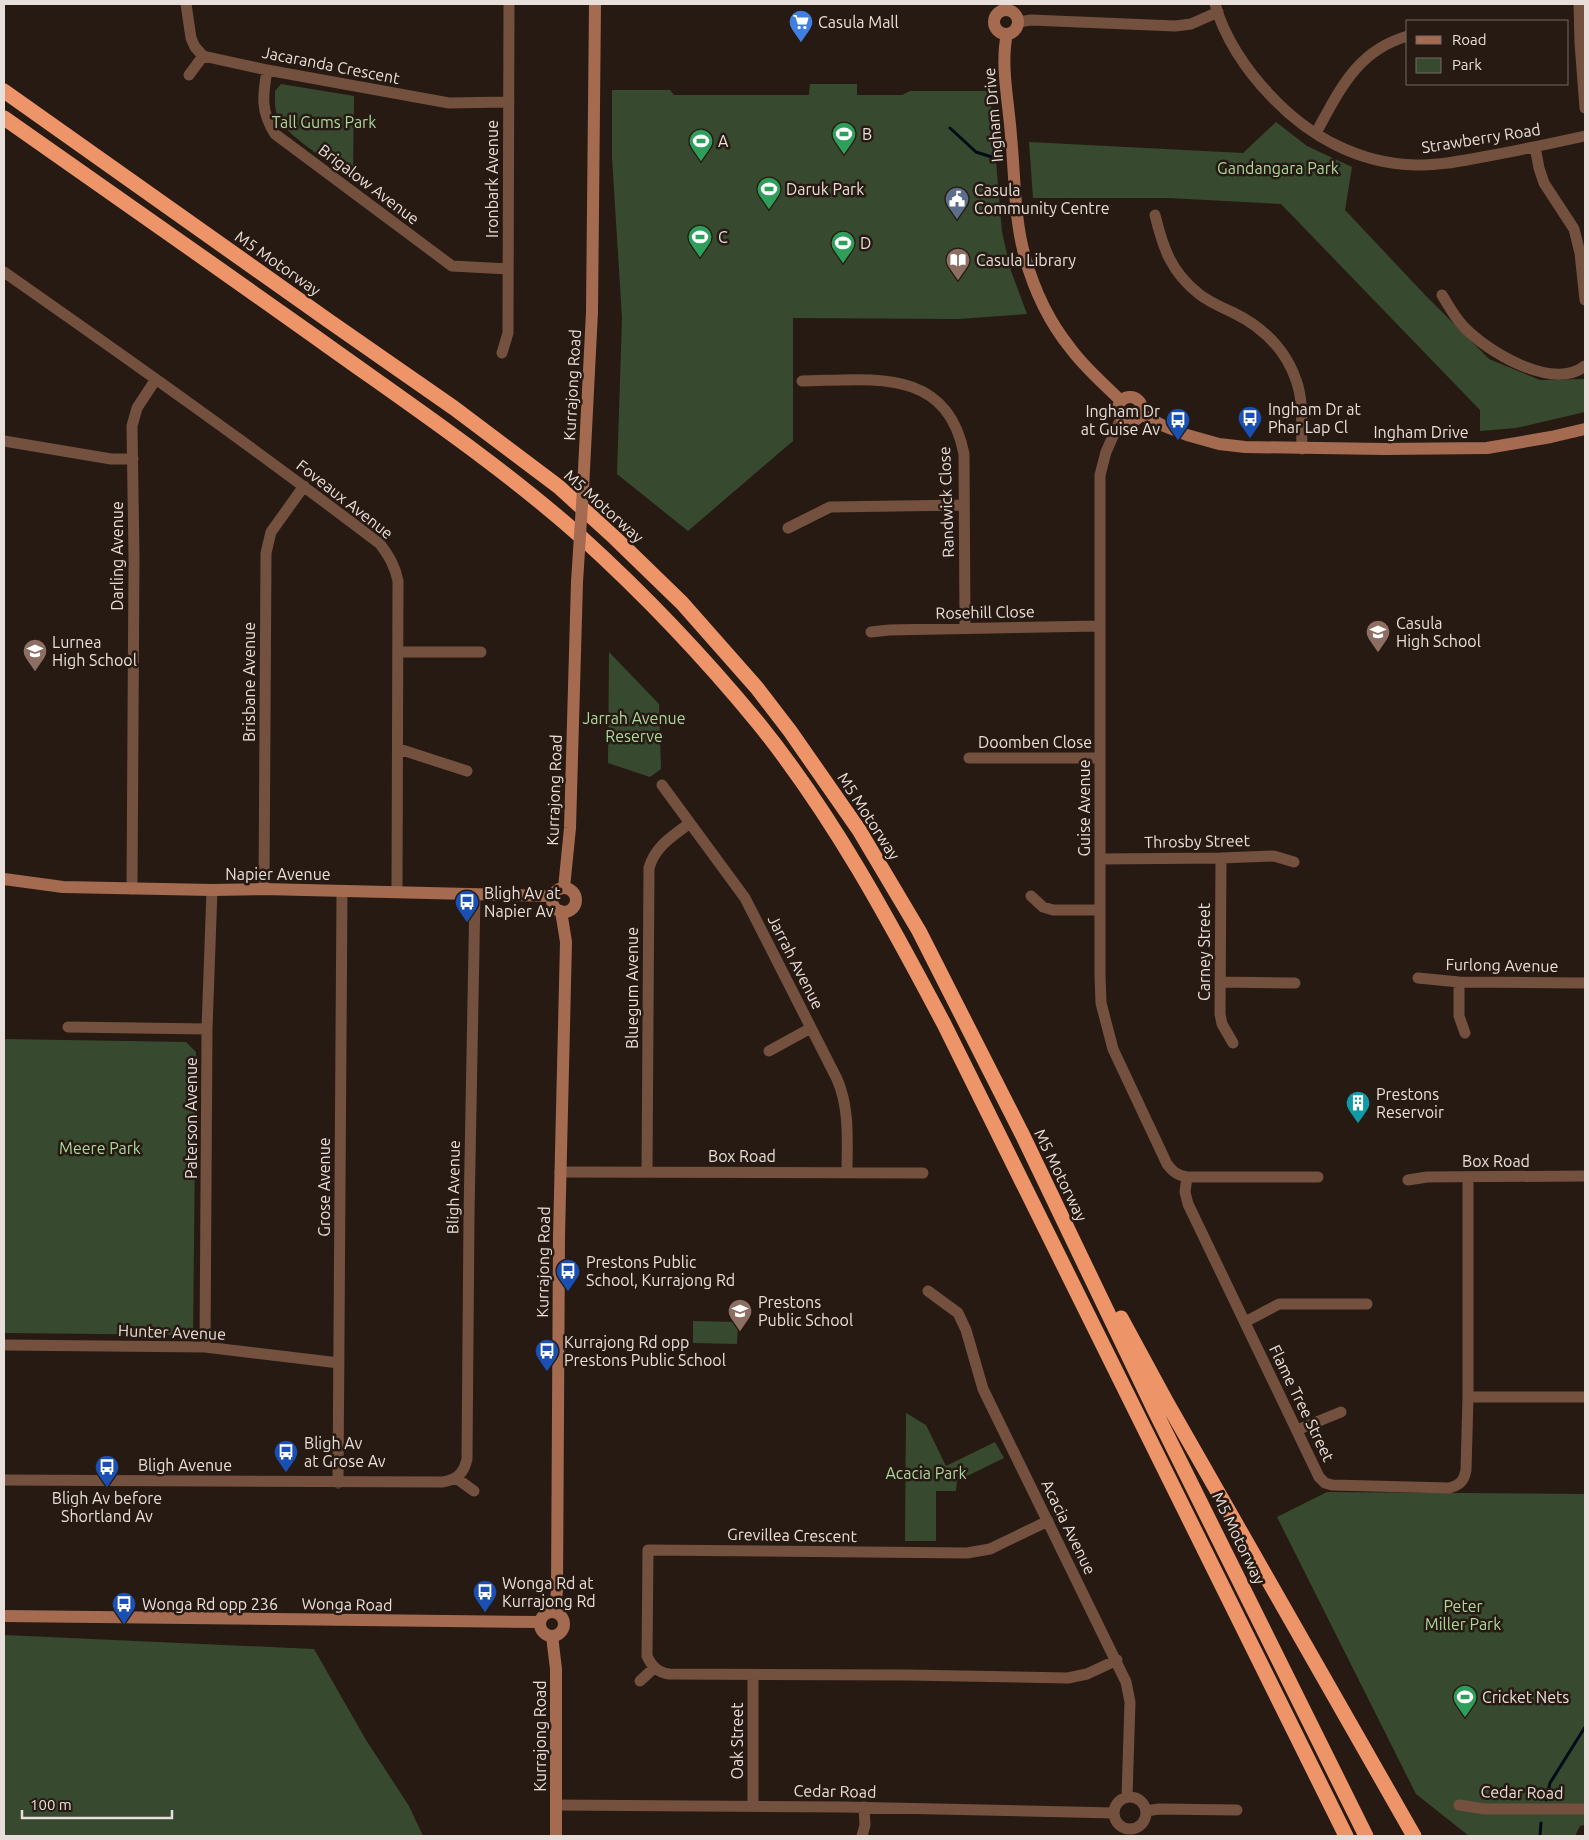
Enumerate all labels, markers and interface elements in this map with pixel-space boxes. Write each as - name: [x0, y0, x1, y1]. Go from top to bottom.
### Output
- supermarket icon: Casula Mall: [788, 9, 814, 43]
- place label: Casula Mall: [818, 13, 899, 31]
- legend: [1406, 20, 1569, 85]
- text: Road: [1452, 31, 1487, 48]
- street label: Jacaranda Crescent: [261, 43, 402, 87]
- text: Park: [1452, 56, 1482, 73]
- street label: Ingham Drive: [980, 67, 1006, 163]
- park label: Tall Gums Park: [272, 113, 376, 131]
- street label: Ironbark Avenue: [483, 120, 501, 238]
- street label: Strawberry Road: [1420, 120, 1542, 156]
- sports icon: B: [831, 121, 857, 155]
- place label: B: [862, 125, 872, 143]
- sports icon: A: [688, 128, 714, 162]
- place label: A: [718, 132, 729, 150]
- street label: Brigalow Avenue: [315, 140, 423, 228]
- park label: Gandangara Park: [1217, 159, 1339, 177]
- sports icon: Daruk Park: [756, 176, 782, 210]
- place label: Daruk Park: [786, 180, 864, 198]
- place label: Casula Community Centre: [974, 181, 1110, 217]
- public building icon: Casula Community Centre: [944, 186, 970, 220]
- sports icon: C: [687, 224, 713, 258]
- street label: M5 Motorway: [232, 227, 324, 299]
- place label: C: [718, 228, 728, 246]
- sports icon: D: [830, 230, 856, 264]
- place label: D: [860, 234, 871, 252]
- library icon: Casula Library: [945, 247, 971, 281]
- place label: Casula Library: [976, 251, 1076, 269]
- street label: Kurrajong Road: [560, 329, 584, 441]
- place label: Ingham Dr at Phar Lap Cl: [1268, 400, 1362, 436]
- place label: Ingham Dr at Guise Av: [1081, 402, 1160, 438]
- bus stop icon: Ingham Dr at Phar Lap Cl: [1237, 405, 1263, 439]
- bus stop icon: Ingham Dr at Guise Av: [1165, 407, 1191, 441]
- street label: Ingham Drive: [1373, 423, 1469, 441]
- street label: Randwick Close: [935, 446, 957, 558]
- street label: Foveaux Avenue: [293, 456, 397, 542]
- street label: M5 Motorway: [561, 466, 647, 546]
- street label: Darling Avenue: [108, 501, 126, 611]
- street label: Rosehill Close: [935, 602, 1035, 622]
- place label: Casula High School: [1396, 614, 1481, 650]
- school or university icon: Casula High School: [1365, 619, 1391, 653]
- street label: Brisbane Avenue: [240, 622, 258, 742]
- place label: Lurnea High School: [52, 633, 137, 669]
- school or university icon: Lurnea High School: [22, 638, 48, 672]
- park label: Jarrah Avenue Reserve: [582, 709, 686, 745]
- street label: Doomben Close: [978, 733, 1092, 751]
- street label: Kurrajong Road: [543, 734, 565, 846]
- street label: Guise Avenue: [1075, 760, 1093, 856]
- street label: M5 Motorway: [834, 769, 904, 863]
- street label: Throsby Street: [1144, 831, 1251, 851]
- street label: Napier Avenue: [225, 865, 331, 883]
- place label: Bligh Av at Napier Av: [484, 884, 561, 920]
- bus stop icon: Bligh Av at Napier Av: [454, 889, 480, 923]
- street label: Carney Street: [1195, 902, 1213, 1001]
- street label: Jarrah Avenue: [765, 912, 827, 1012]
- street label: Bluegum Avenue: [623, 927, 641, 1049]
- street label: Furlong Avenue: [1445, 955, 1559, 975]
- street label: Paterson Avenue: [182, 1057, 200, 1179]
- place label: Prestons Reservoir: [1376, 1085, 1444, 1121]
- building icon: Prestons Reservoir: [1345, 1090, 1371, 1124]
- street label: M5 Motorway: [1031, 1126, 1091, 1224]
- street label: Grose Avenue: [315, 1137, 333, 1237]
- park label: Meere Park: [59, 1139, 141, 1157]
- street label: Bligh Avenue: [443, 1140, 463, 1234]
- street label: Box Road: [708, 1147, 776, 1165]
- street label: Box Road: [1462, 1152, 1530, 1170]
- street label: Kurrajong Road: [533, 1206, 553, 1318]
- place label: Prestons Public School, Kurrajong Rd: [586, 1253, 735, 1289]
- bus stop icon: Prestons Public School, Kurrajong Rd: [555, 1258, 581, 1292]
- place label: Prestons Public School: [758, 1293, 853, 1329]
- school or university icon: Prestons Public School: [727, 1298, 753, 1332]
- street label: Hunter Avenue: [118, 1321, 226, 1343]
- place label: Kurrajong Rd opp Prestons Public School: [564, 1333, 726, 1369]
- bus stop icon: Kurrajong Rd opp Prestons Public School: [534, 1338, 560, 1372]
- street label: Flame Tree Street: [1266, 1342, 1338, 1465]
- place label: Bligh Av at Grose Av: [304, 1434, 386, 1470]
- bus stop icon: Bligh Av at Grose Av: [273, 1439, 299, 1473]
- bus stop icon: Bligh Av before Shortland Av: [94, 1454, 120, 1488]
- street label: Bligh Avenue: [138, 1456, 232, 1474]
- park label: Acacia Park: [885, 1464, 967, 1482]
- street label: Acacia Avenue: [1038, 1477, 1100, 1577]
- place label: Bligh Av before Shortland Av: [52, 1489, 162, 1525]
- street label: M5 Motorway: [1209, 1489, 1269, 1587]
- street label: Grevillea Crescent: [727, 1525, 858, 1545]
- place label: Wonga Rd at Kurrajong Rd: [502, 1574, 596, 1610]
- bus stop icon: Wonga Rd at Kurrajong Rd: [472, 1579, 498, 1613]
- bus stop icon: Wonga Rd opp 236: [111, 1591, 137, 1625]
- street label: Wonga Road: [301, 1594, 393, 1614]
- place label: Wonga Rd opp 236: [142, 1595, 278, 1613]
- park label: Peter Miller Park: [1425, 1597, 1501, 1633]
- street label: Kurrajong Road: [531, 1680, 549, 1792]
- sports icon: Cricket Nets: [1452, 1684, 1478, 1718]
- place label: Cricket Nets: [1482, 1688, 1569, 1706]
- street label: Oak Street: [728, 1702, 746, 1780]
- street label: Cedar Road: [793, 1781, 877, 1801]
- street label: Cedar Road: [1480, 1782, 1564, 1802]
- scale bar: [22, 1788, 172, 1820]
- text: 100 m: [30, 1796, 72, 1813]

